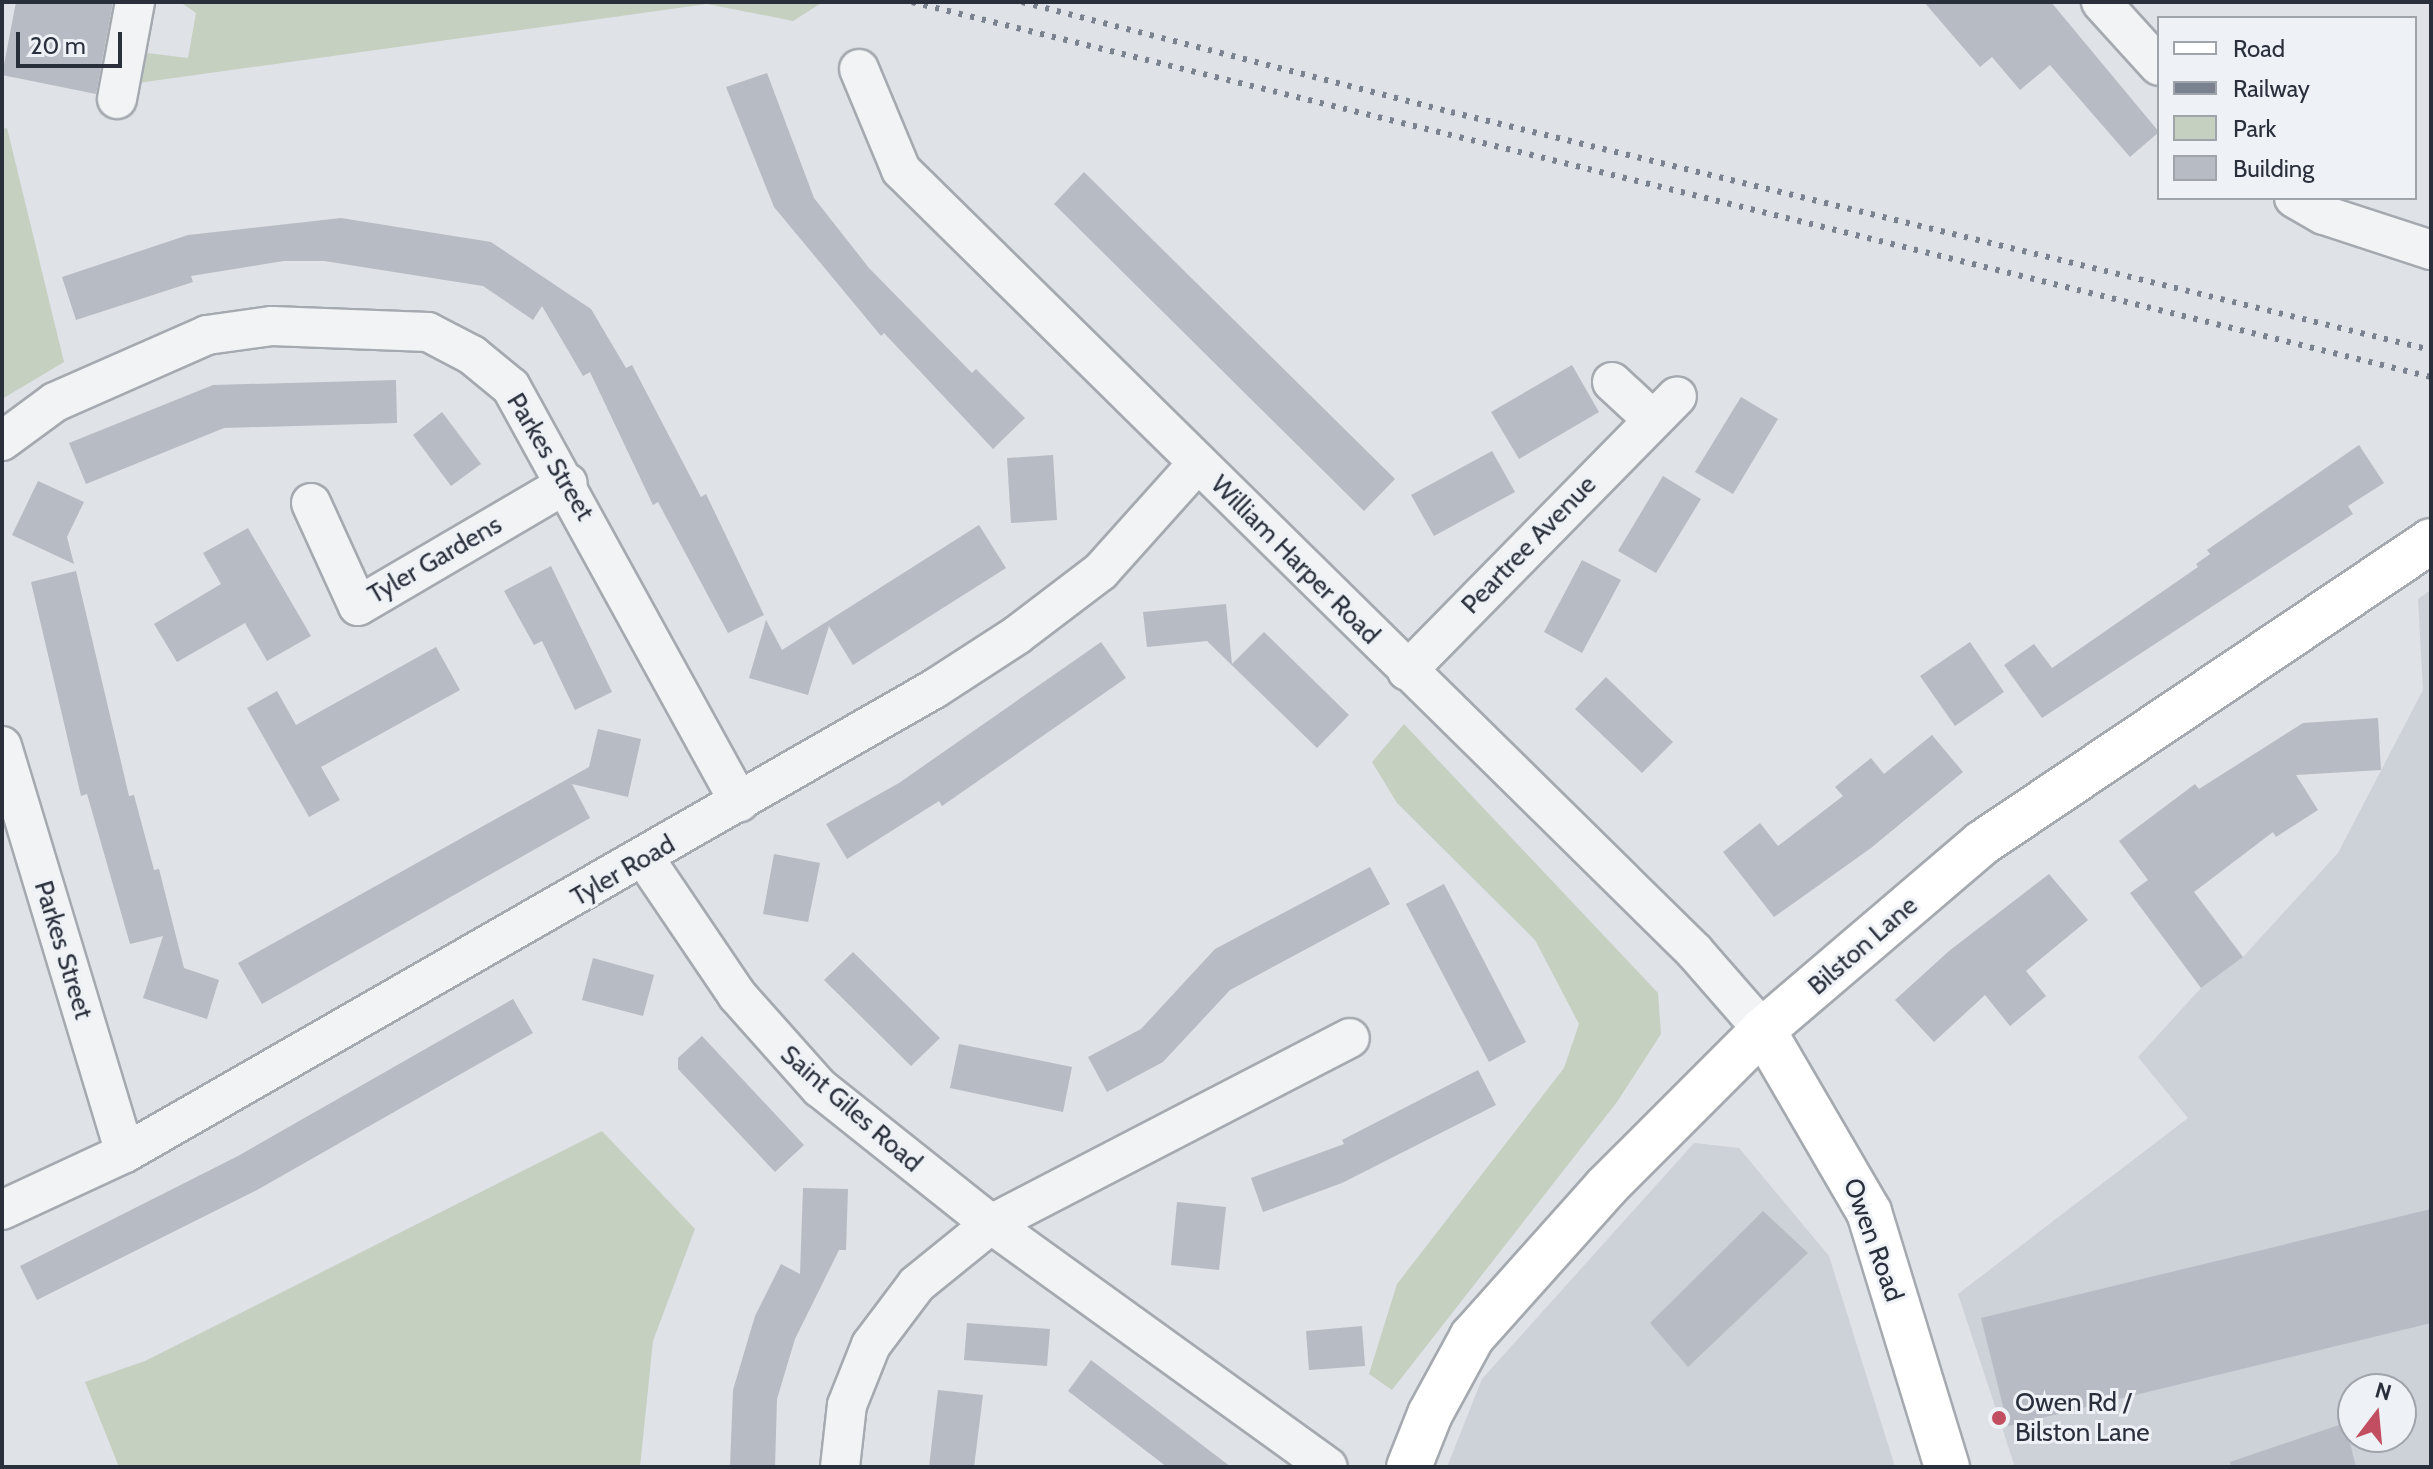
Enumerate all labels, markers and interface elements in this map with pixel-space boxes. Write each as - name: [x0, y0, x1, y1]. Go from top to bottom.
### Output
- scale bar: [20, 16, 126, 66]
- legend: [2157, 16, 2417, 200]
- text: 20 m: [30, 31, 86, 60]
- text: Road: [2233, 34, 2285, 63]
- text: Railway: [2233, 74, 2310, 103]
- text: Park: [2233, 114, 2276, 143]
- text: Building: [2233, 154, 2314, 183]
- street label: Parkes Street: [500, 388, 600, 526]
- street label: William Harper Road: [1204, 469, 1386, 651]
- street label: Peartree Avenue: [1455, 469, 1603, 621]
- street label: Tyler Gardens: [363, 509, 507, 611]
- street label: Tyler Road: [566, 829, 680, 913]
- street label: Parkes Street: [27, 877, 99, 1023]
- street label: Bilston Lane: [1802, 890, 1924, 1002]
- street label: Saint Giles Road: [774, 1039, 928, 1179]
- street label: Owen Road: [1836, 1174, 1910, 1306]
- north arrow: [2337, 1373, 2417, 1453]
- text: N: [2372, 1376, 2394, 1406]
- place label: Owen Rd / Bilston Lane: [2015, 1387, 2149, 1448]
- marker: Owen Rd / Bilston Lane: [1990, 1409, 2008, 1427]

